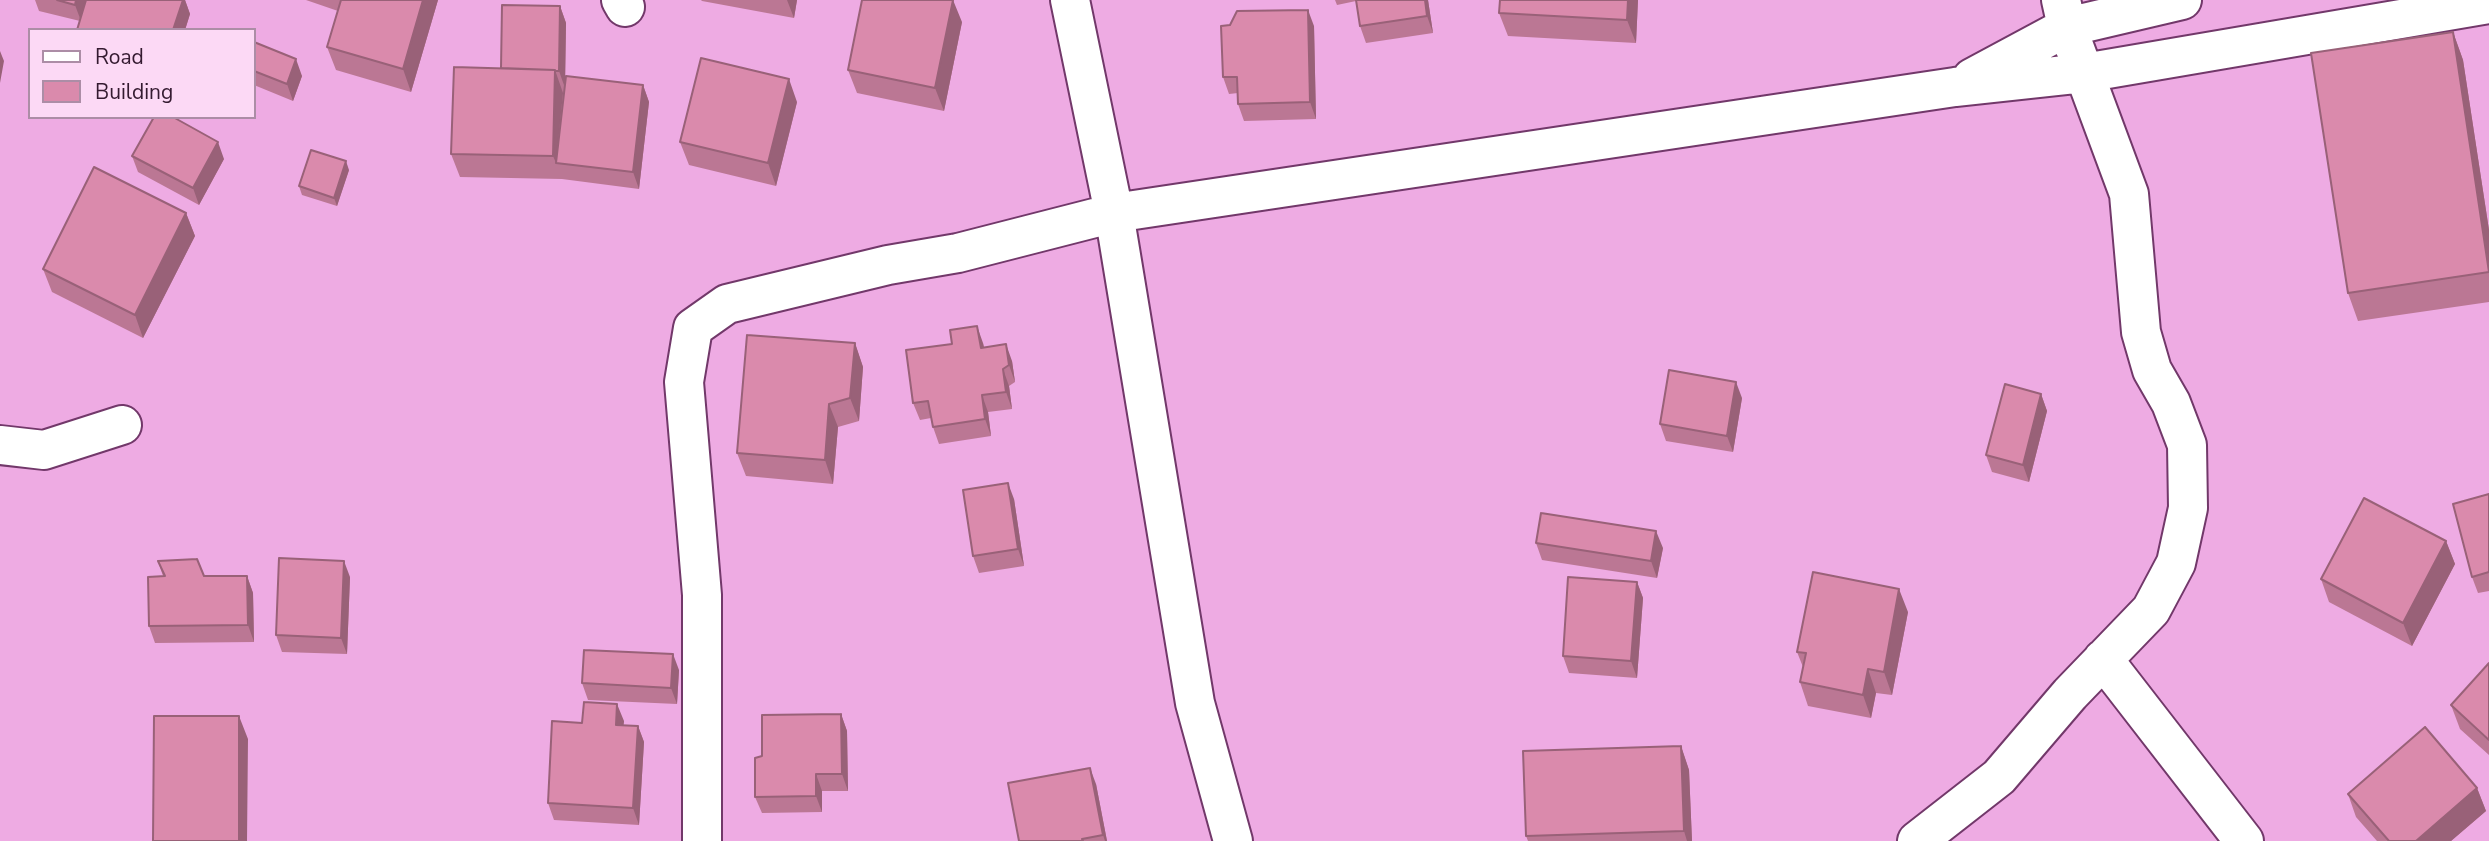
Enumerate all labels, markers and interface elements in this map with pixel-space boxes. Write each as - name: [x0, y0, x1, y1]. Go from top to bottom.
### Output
- legend: [28, 28, 256, 119]
- text: Road: [95, 43, 144, 71]
- text: Building: [95, 78, 173, 106]

